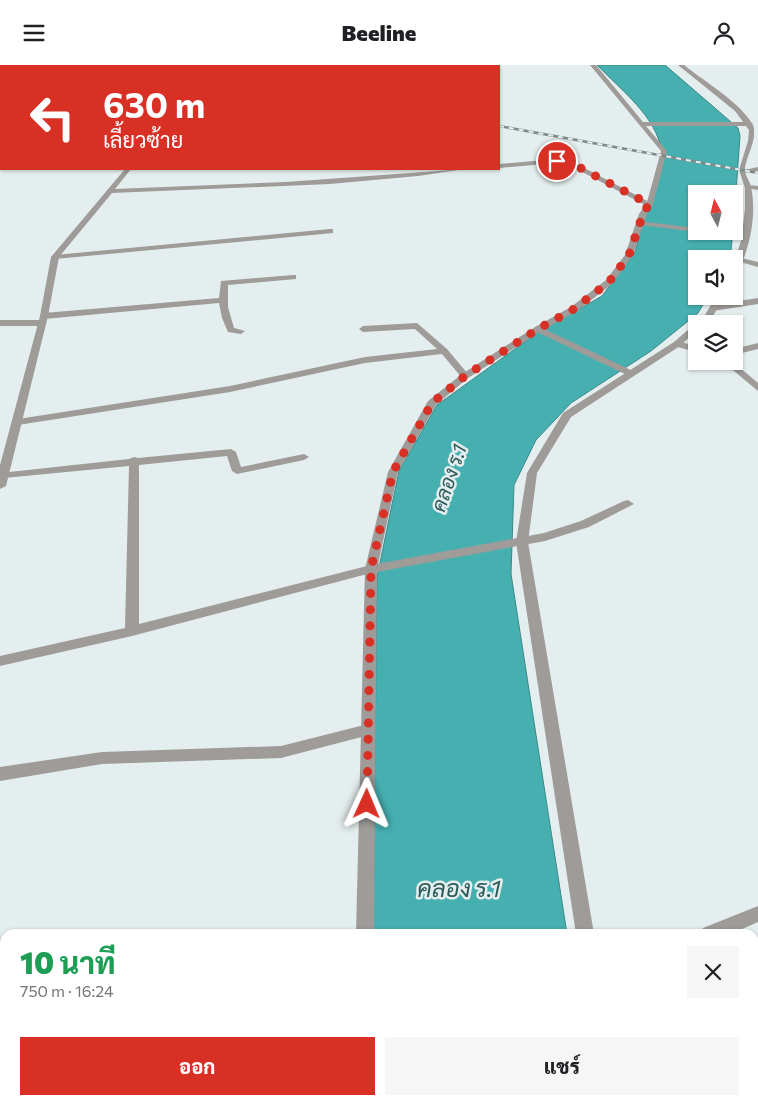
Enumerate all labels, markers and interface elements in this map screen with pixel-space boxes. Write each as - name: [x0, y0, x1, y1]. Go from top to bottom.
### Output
- icon: menu: [20, 19, 48, 47]
- text: Beeline: [342, 19, 416, 46]
- icon: person: [710, 19, 738, 47]
- text: 630 m: [103, 82, 205, 125]
- icon: left: [20, 85, 85, 150]
- text: เลี้ยวซ้าย: [103, 126, 183, 153]
- pin: [536, 140, 578, 182]
- icon: arrive: [543, 147, 571, 175]
- north arrow: [688, 185, 742, 240]
- map controls: [688, 185, 743, 370]
- button: sound: [688, 250, 743, 305]
- button: layers: [688, 315, 743, 370]
- water label: คลอง ร.1: [425, 440, 471, 515]
- position arrow: [340, 777, 392, 829]
- water label: คลอง ร.1: [417, 873, 501, 902]
- text: 10 นาที: [20, 943, 116, 980]
- button: close: [687, 946, 739, 998]
- text: 750 m · 16:24: [20, 981, 114, 1000]
- button: ออก: [20, 1037, 375, 1095]
- button: แชร์: [385, 1037, 739, 1095]

